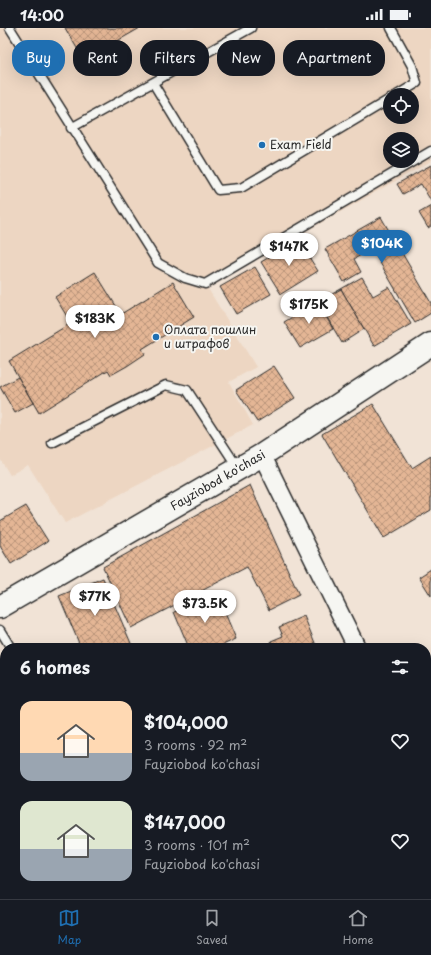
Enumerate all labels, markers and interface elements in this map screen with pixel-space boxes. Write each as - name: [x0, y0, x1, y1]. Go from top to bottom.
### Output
- text: 14:00: [20, 3, 64, 26]
- chip: Buy: [12, 40, 65, 76]
- chip: Rent: [73, 40, 132, 76]
- chip: Filters: [140, 40, 209, 76]
- chip: New: [217, 40, 275, 76]
- chip: Apartment: [283, 40, 385, 76]
- map controls: [383, 88, 419, 168]
- button: locate: [383, 88, 419, 124]
- button: layers: [383, 132, 419, 168]
- place label: Exam Field: [270, 135, 332, 153]
- marker: Exam Field: [257, 140, 267, 150]
- pin: $104K: [354, 230, 410, 264]
- pin: $147K: [261, 233, 317, 267]
- text: $104K: [361, 233, 403, 252]
- text: $147K: [269, 236, 309, 255]
- pin: $175K: [281, 291, 337, 325]
- text: $175K: [289, 294, 329, 313]
- pin: $183K: [67, 305, 123, 339]
- text: $183K: [75, 308, 115, 327]
- place label: Оплата пошлин и штрафов: [164, 320, 256, 352]
- marker: Оплата пошлин и штрафов: [151, 332, 161, 342]
- street label: Fayziobod ko'chasi: [167, 445, 269, 514]
- pin: $77K: [71, 583, 119, 617]
- text: $77K: [79, 586, 111, 605]
- pin: $73.5K: [172, 590, 238, 624]
- text: $73.5K: [182, 593, 228, 612]
- text: 6 homes: [20, 654, 90, 680]
- icon: filters: [389, 656, 411, 678]
- text: $104,000: [144, 709, 228, 735]
- icon: home: [52, 717, 100, 765]
- icon: heart: [389, 730, 411, 752]
- text: 3 rooms · 92 m²: [144, 735, 247, 754]
- text: Fayziobod ko'chasi: [144, 754, 260, 773]
- text: $147,000: [144, 809, 225, 835]
- icon: home: [52, 817, 100, 865]
- icon: heart: [389, 830, 411, 852]
- text: 3 rooms · 101 m²: [144, 835, 250, 854]
- text: Fayziobod ko'chasi: [144, 854, 260, 873]
- tab: Map: [58, 907, 81, 948]
- tab: Saved: [196, 907, 228, 948]
- tab: Home: [343, 907, 373, 948]

